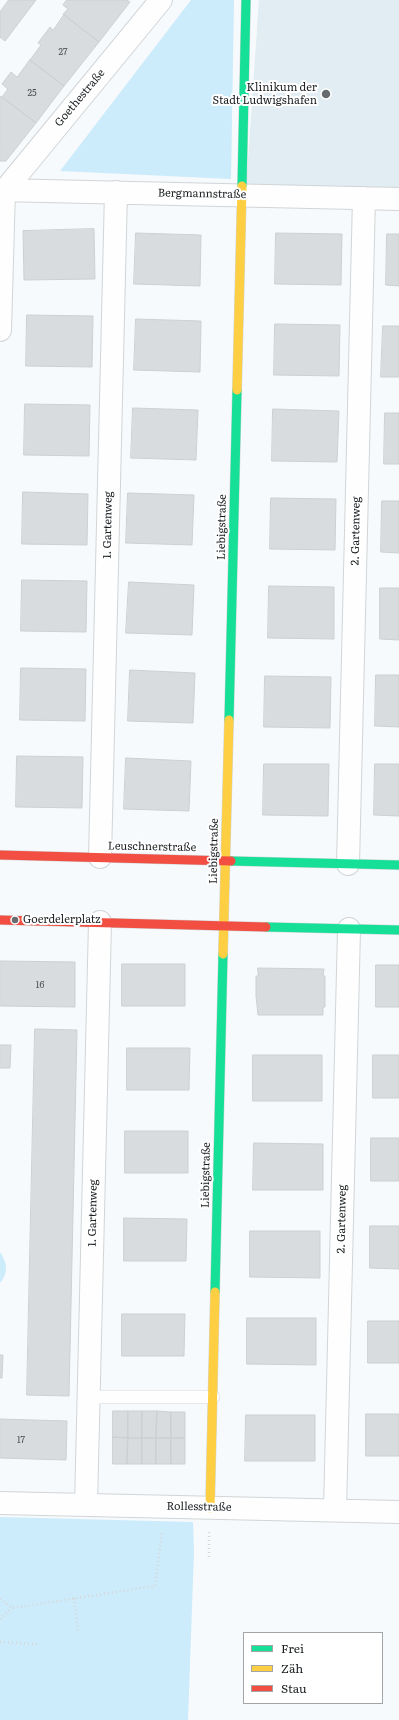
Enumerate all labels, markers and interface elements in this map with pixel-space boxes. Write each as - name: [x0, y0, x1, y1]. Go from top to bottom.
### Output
- house number: 27: [58, 47, 68, 57]
- street label: Goethestraße: [52, 67, 108, 129]
- place label: Klinikum der Stadt Ludwigshafen: [212, 81, 317, 107]
- house number: 25: [27, 88, 37, 98]
- marker: Klinikum der Stadt Ludwigshafen: [320, 88, 332, 100]
- street label: Bergmannstraße: [158, 187, 246, 201]
- street label: 1. Gartenweg: [101, 491, 115, 559]
- street label: Liebigstraße: [215, 494, 229, 560]
- street label: 2. Gartenweg: [349, 497, 363, 565]
- street label: Liebigstraße: [207, 818, 221, 884]
- street label: Leuschnerstraße: [108, 840, 196, 854]
- place label: Goerdelerplatz: [23, 913, 101, 927]
- marker: Goerdelerplatz: [10, 915, 20, 925]
- house number: 16: [36, 980, 44, 990]
- street label: Liebigstraße: [199, 1142, 213, 1208]
- street label: 1. Gartenweg: [86, 1179, 100, 1247]
- street label: 2. Gartenweg: [335, 1185, 349, 1253]
- house number: 17: [17, 1435, 25, 1445]
- street label: Rollesstraße: [166, 1500, 232, 1514]
- legend: [243, 1632, 383, 1704]
- text: Frei: [281, 1639, 304, 1657]
- text: Zäh: [281, 1659, 303, 1677]
- text: Stau: [281, 1679, 307, 1697]

